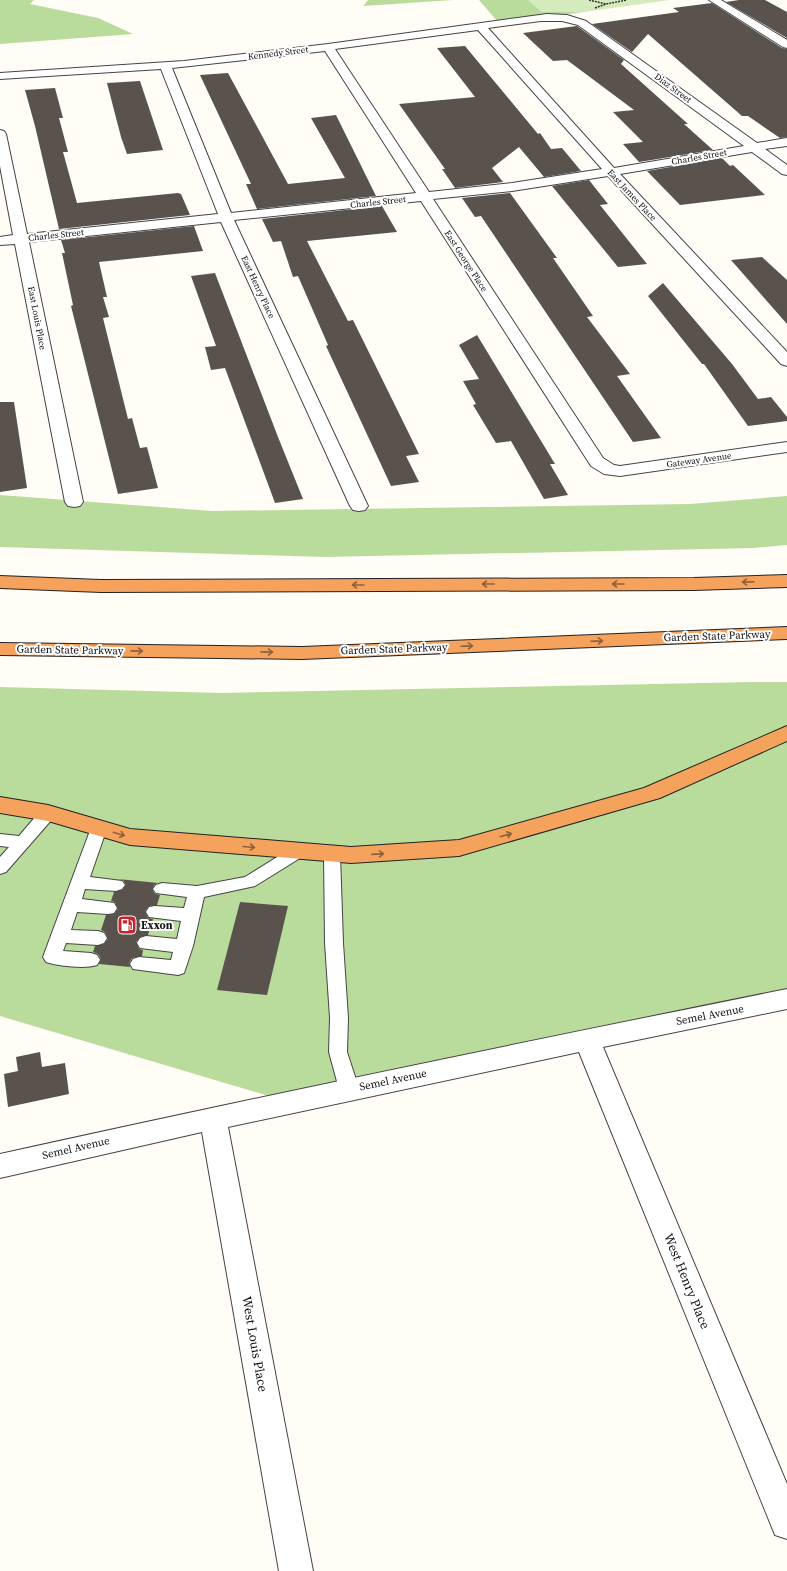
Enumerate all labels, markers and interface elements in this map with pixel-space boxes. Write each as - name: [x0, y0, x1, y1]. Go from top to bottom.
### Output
- street label: Kennedy Street: [247, 43, 309, 63]
- street label: Diaz Street: [652, 70, 694, 106]
- street label: Charles Street: [670, 146, 728, 168]
- street label: East James Place: [605, 166, 659, 224]
- street label: Charles Street: [350, 193, 406, 211]
- street label: Charles Street: [28, 226, 84, 244]
- street label: East George Place: [442, 228, 491, 294]
- street label: East Henry Place: [238, 254, 278, 321]
- street label: East Louis Place: [25, 285, 49, 351]
- street label: Gateway Avenue: [666, 449, 733, 471]
- one-way arrow: [742, 578, 755, 586]
- one-way arrow: [482, 580, 495, 588]
- one-way arrow: [612, 580, 625, 588]
- one-way arrow: [352, 581, 365, 589]
- street label: Garden State Parkway: [663, 627, 771, 645]
- one-way arrow: [590, 637, 603, 645]
- street label: Garden State Parkway: [340, 640, 448, 658]
- street label: Garden State Parkway: [16, 642, 124, 658]
- one-way arrow: [460, 643, 473, 650]
- one-way arrow: [130, 647, 143, 655]
- one-way arrow: [260, 648, 273, 656]
- one-way arrow: [113, 831, 126, 838]
- one-way arrow: [499, 831, 512, 838]
- one-way arrow: [242, 843, 255, 850]
- one-way arrow: [371, 850, 384, 857]
- fuel station icon: Exxon: [116, 914, 138, 936]
- place label: Exxon: [141, 918, 173, 933]
- street label: Semel Avenue: [675, 1001, 745, 1029]
- street label: Semel Avenue: [358, 1065, 428, 1094]
- street label: Semel Avenue: [41, 1133, 111, 1163]
- street label: West Henry Place: [660, 1231, 714, 1332]
- street label: West Louis Place: [238, 1295, 272, 1394]

